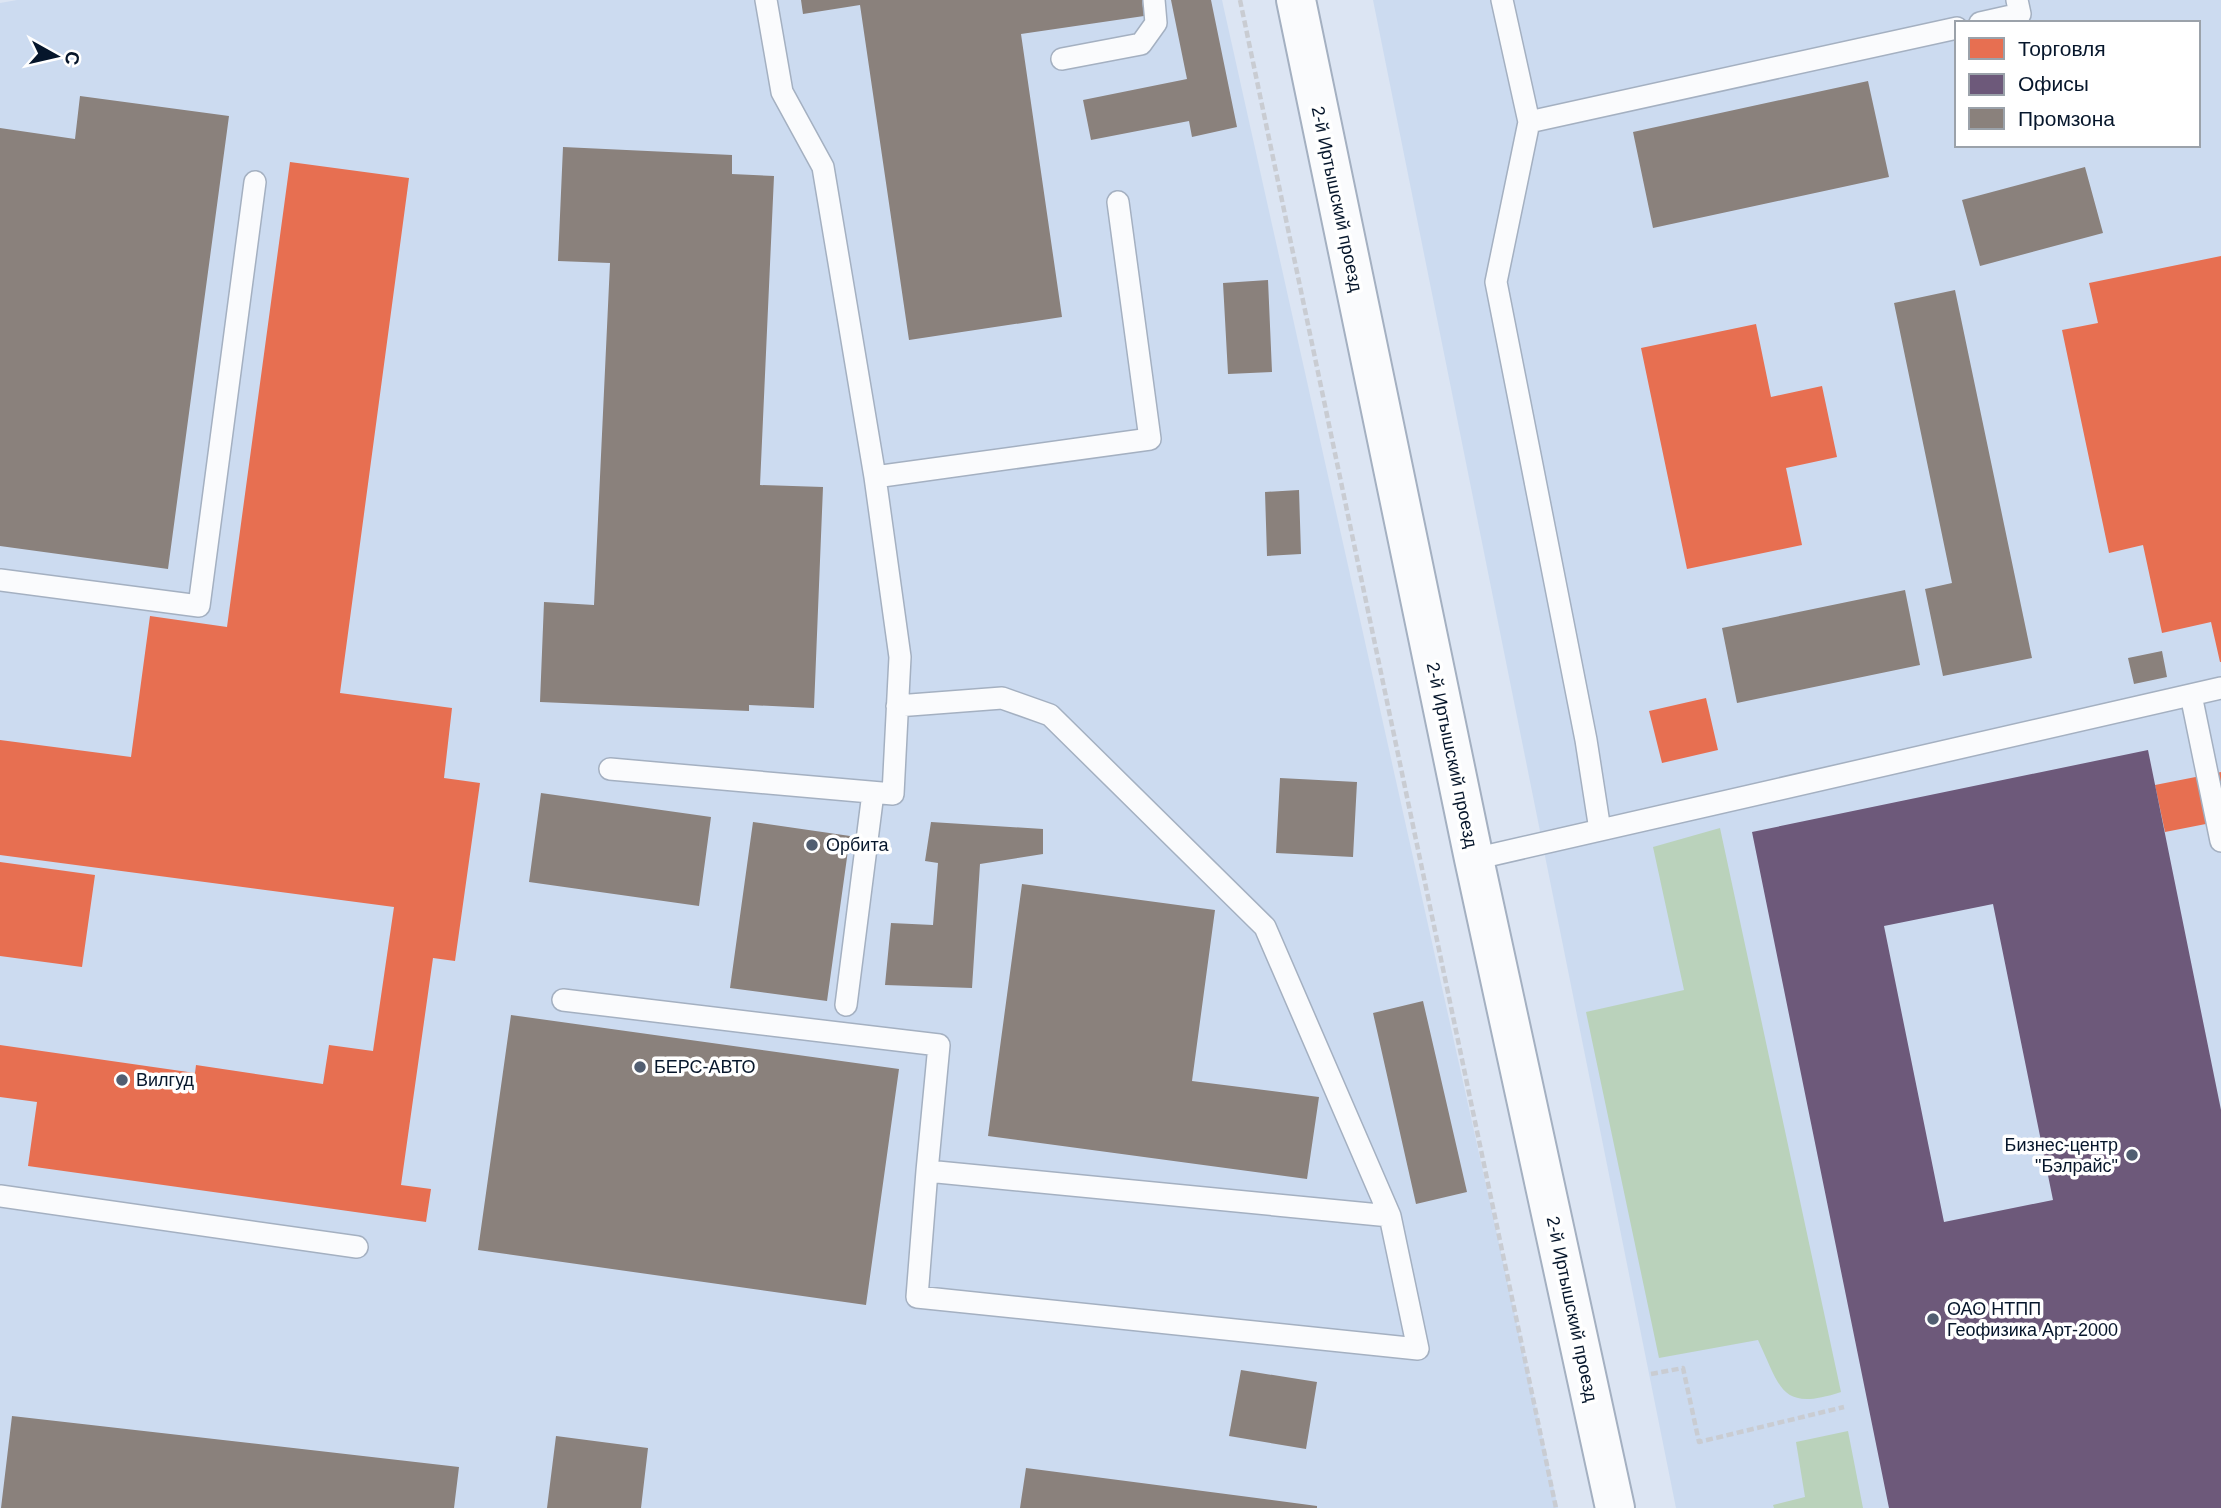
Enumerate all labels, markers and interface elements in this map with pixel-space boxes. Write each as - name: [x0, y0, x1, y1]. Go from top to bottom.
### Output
- north arrow: [21, 21, 91, 91]
- legend: [1955, 21, 2200, 147]
- text: Торговля: [2018, 37, 2106, 60]
- text: С: [61, 50, 84, 67]
- text: Офисы: [2018, 72, 2089, 95]
- street label: 2-й Иртышский проезд: [1308, 105, 1367, 294]
- text: Промзона: [2018, 107, 2115, 130]
- street label: 2-й Иртышский проезд: [1423, 661, 1482, 850]
- place label: Орбита: [826, 835, 889, 855]
- marker: Орбита: [804, 837, 820, 853]
- place label: БЕРС-АВТО: [654, 1057, 756, 1077]
- marker: БЕРС-АВТО: [632, 1059, 648, 1075]
- place label: Вилгуд: [136, 1070, 195, 1090]
- marker: Вилгуд: [114, 1072, 130, 1088]
- place label: Бизнес-центр "Бэлрайс": [2005, 1135, 2118, 1176]
- marker: Бизнес-центр "Бэлрайс": [2124, 1147, 2140, 1163]
- street label: 2-й Иртышский проезд: [1543, 1215, 1602, 1404]
- place label: ОАО НТПП Геофизика Арт-2000: [1947, 1299, 2118, 1340]
- marker: ОАО НТПП Геофизика Арт-2000: [1925, 1311, 1941, 1327]

